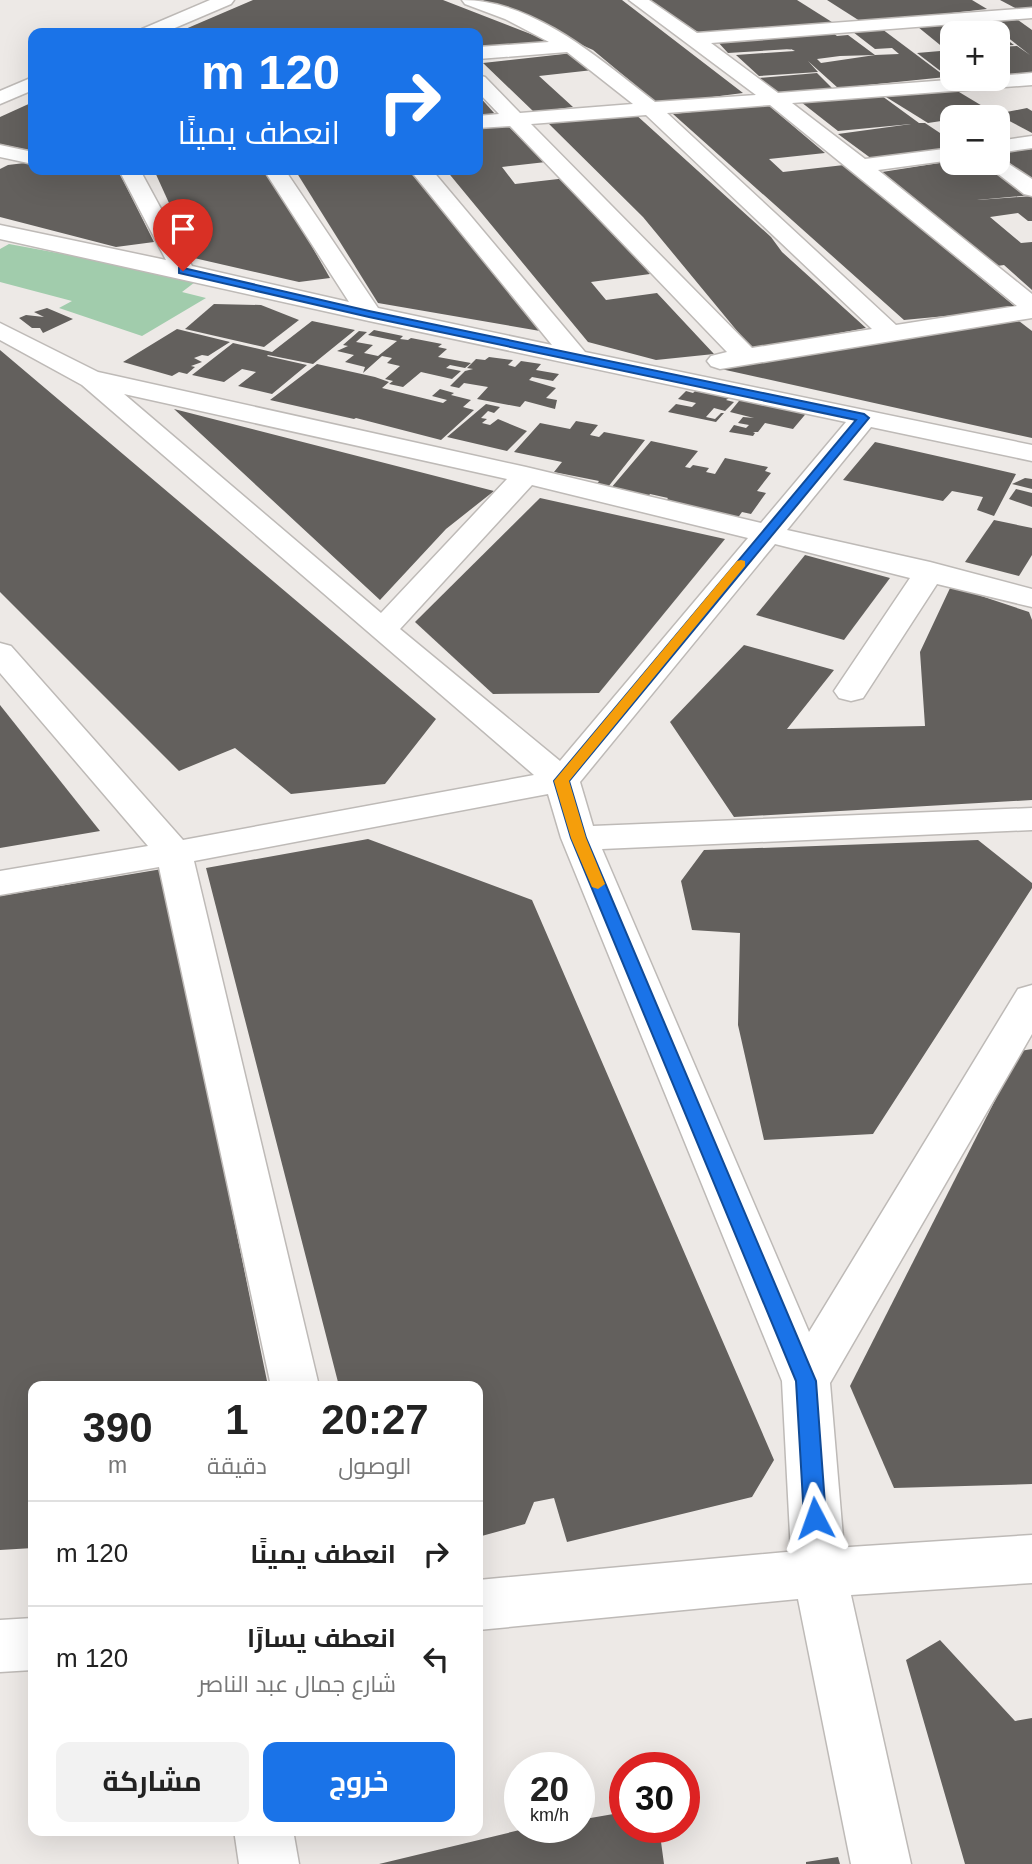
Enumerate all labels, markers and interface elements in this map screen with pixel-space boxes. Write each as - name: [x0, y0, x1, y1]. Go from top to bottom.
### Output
- map controls: [940, 21, 1010, 175]
- button: +: [940, 21, 1010, 91]
- text: 120 m: [201, 45, 340, 99]
- icon: right: [364, 56, 455, 147]
- button: −: [940, 105, 1010, 175]
- text: انعطف يمينًا: [177, 115, 340, 151]
- pin: [153, 199, 213, 271]
- icon: arrive: [164, 210, 202, 248]
- text: 1: [225, 1396, 249, 1443]
- text: 20:27: [321, 1396, 429, 1443]
- text: 390: [82, 1404, 153, 1451]
- text: m: [108, 1452, 127, 1478]
- text: دقيقة: [207, 1453, 267, 1479]
- text: الوصول: [338, 1453, 412, 1479]
- position arrow: [778, 1481, 852, 1555]
- icon: right: [417, 1535, 455, 1573]
- text: 120 m: [56, 1538, 128, 1568]
- text: انعطف يمينًا: [250, 1539, 396, 1569]
- text: انعطف يسارًا: [247, 1623, 396, 1653]
- icon: left: [417, 1640, 455, 1678]
- text: 120 m: [56, 1643, 128, 1673]
- text: شارع جمال عبد الناصر: [198, 1671, 396, 1697]
- button: مشاركة: [56, 1742, 249, 1822]
- button: خروج: [263, 1742, 455, 1822]
- speed limit sign: 30: [609, 1752, 700, 1843]
- text: 20: [530, 1769, 569, 1808]
- text: km/h: [530, 1805, 569, 1825]

